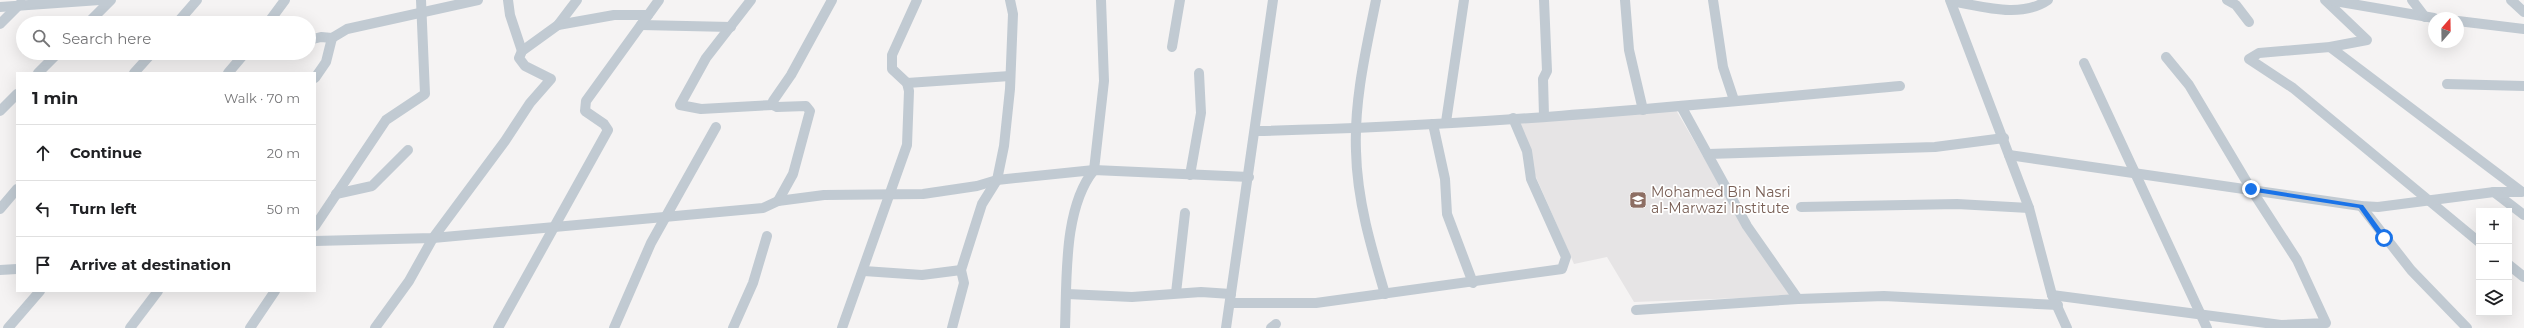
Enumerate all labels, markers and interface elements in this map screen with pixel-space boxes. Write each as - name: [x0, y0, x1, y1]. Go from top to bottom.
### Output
- north arrow: [2428, 12, 2464, 48]
- search box: [16, 16, 316, 60]
- icon: search: [30, 27, 52, 49]
- text: Search here: [62, 29, 151, 48]
- text: 1 min: [32, 88, 78, 108]
- text: Walk · 70 m: [224, 90, 300, 106]
- icon: ahead: [32, 142, 54, 164]
- text: Continue: [70, 143, 142, 162]
- text: 20 m: [267, 145, 300, 161]
- route end: [2242, 180, 2260, 198]
- place label: Mohamed Bin Nasri al-Marwazi Institute: [1651, 183, 1791, 217]
- school or university icon: Mohamed Bin Nasri al-Marwazi Institute: [1628, 190, 1648, 210]
- icon: left: [32, 198, 54, 220]
- text: Turn left: [70, 199, 137, 218]
- text: 50 m: [267, 201, 300, 217]
- map controls: [2476, 208, 2512, 316]
- button: +: [2476, 208, 2512, 244]
- route start: [2375, 229, 2393, 247]
- button: −: [2476, 244, 2512, 280]
- icon: arrive: [32, 254, 54, 276]
- text: Arrive at destination: [70, 255, 231, 274]
- button: layers: [2476, 280, 2512, 316]

